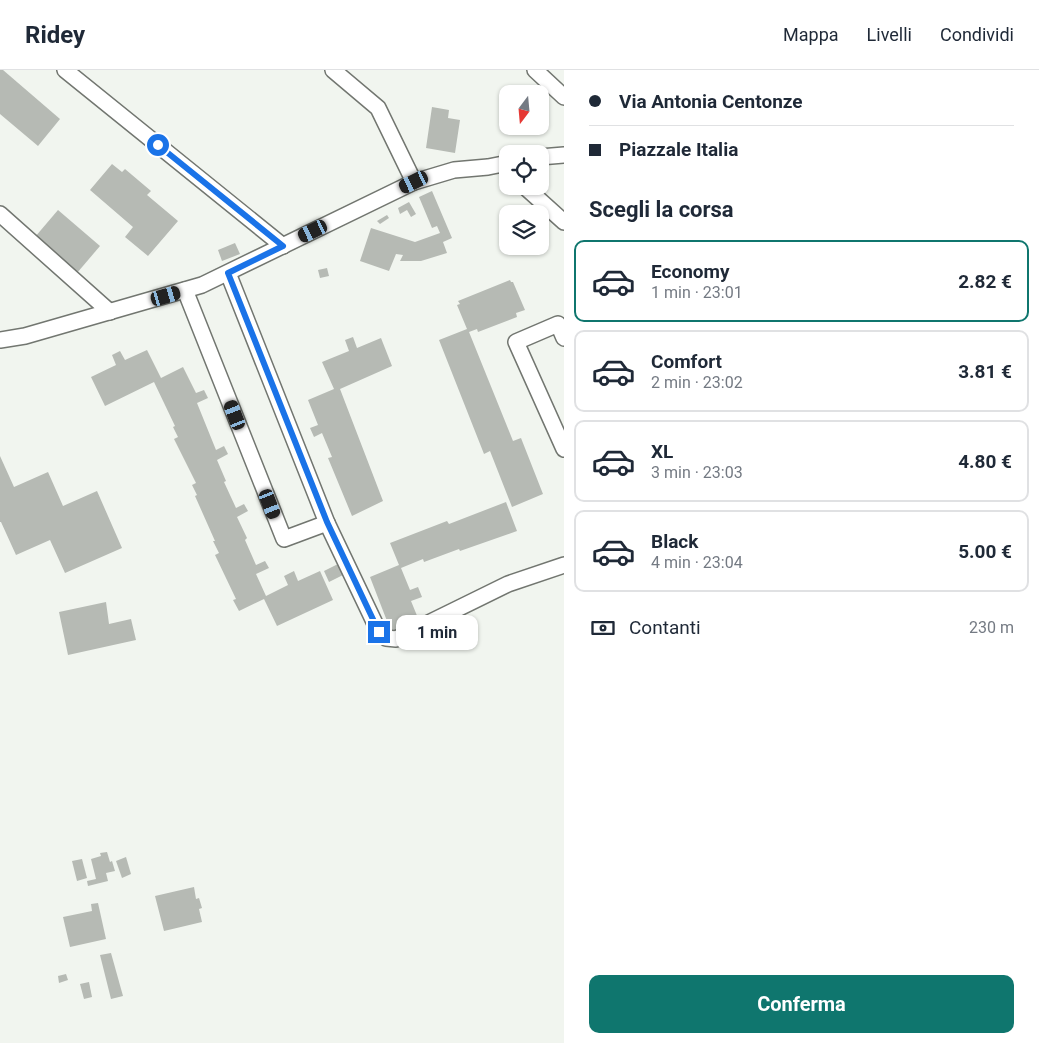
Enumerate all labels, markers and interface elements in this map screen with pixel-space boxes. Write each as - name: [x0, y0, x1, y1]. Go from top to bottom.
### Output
- text: Ridey: [25, 21, 85, 49]
- text: Mappa: [783, 24, 839, 45]
- text: Livelli: [867, 24, 912, 45]
- text: Condividi: [940, 24, 1014, 45]
- north arrow: [499, 85, 549, 135]
- map controls: [499, 85, 549, 255]
- text: Via Antonia Centonze: [619, 90, 803, 113]
- route start: [147, 134, 169, 156]
- text: Piazzale Italia: [619, 138, 738, 161]
- button: locate: [499, 145, 549, 195]
- car: [397, 169, 430, 195]
- text: Scegli la corsa: [589, 197, 734, 222]
- button: layers: [499, 205, 549, 255]
- car: [296, 218, 329, 244]
- icon: car: [591, 259, 636, 304]
- text: Economy: [651, 260, 730, 283]
- text: 2.82 €: [958, 270, 1012, 293]
- text: 1 min · 23:01: [651, 283, 743, 302]
- car: [149, 285, 182, 307]
- icon: car: [591, 349, 636, 394]
- text: Comfort: [651, 350, 722, 373]
- text: 3.81 €: [958, 360, 1012, 383]
- text: 2 min · 23:02: [651, 373, 743, 392]
- car: [222, 398, 247, 432]
- icon: car: [591, 439, 636, 484]
- text: XL: [651, 440, 673, 463]
- text: 4.80 €: [958, 450, 1012, 473]
- text: 3 min · 23:03: [651, 463, 743, 482]
- car: [257, 487, 282, 521]
- icon: car: [591, 529, 636, 574]
- text: Black: [651, 530, 698, 553]
- text: 5.00 €: [958, 540, 1012, 563]
- text: 4 min · 23:04: [651, 553, 743, 572]
- callout: 1 min: [396, 614, 479, 650]
- icon: cash: [589, 614, 617, 642]
- text: Contanti: [629, 616, 701, 639]
- text: 230 m: [969, 618, 1014, 637]
- route end: [368, 621, 390, 643]
- text: 1 min: [417, 623, 457, 642]
- button: Conferma: [589, 975, 1014, 1033]

